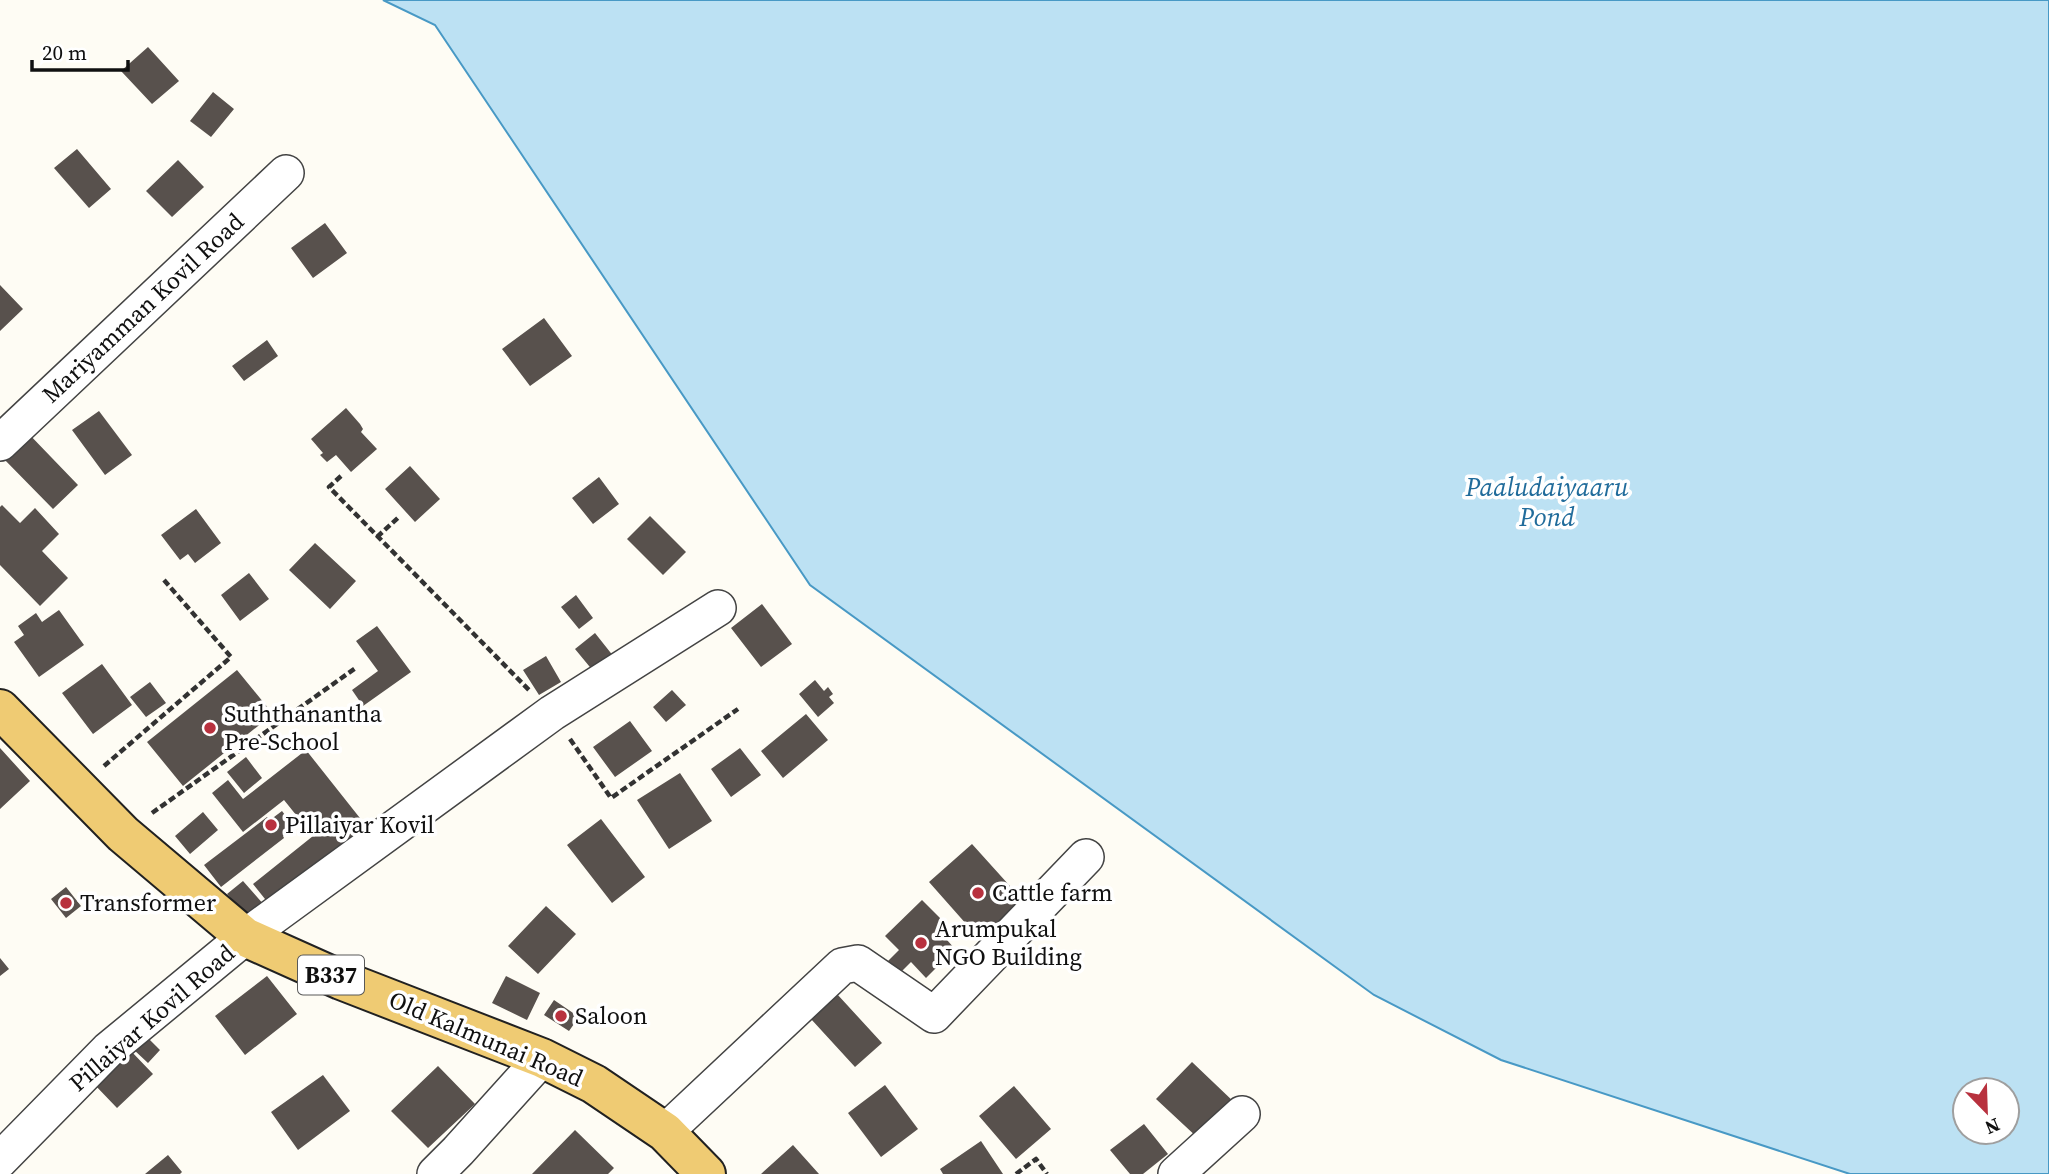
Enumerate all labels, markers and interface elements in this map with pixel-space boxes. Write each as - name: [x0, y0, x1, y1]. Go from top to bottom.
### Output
- scale bar: [32, 28, 128, 72]
- text: 20 m: [42, 38, 87, 67]
- street label: Mariyamman Kovil Road: [35, 205, 251, 410]
- water label: Paaludaiyaaru Pond: [1464, 469, 1629, 535]
- place label: Suththanantha Pre-School: [224, 697, 383, 758]
- marker: Suththanantha Pre-School: [202, 720, 218, 736]
- place label: Pillaiyar Kovil: [285, 808, 434, 841]
- marker: Pillaiyar Kovil: [263, 817, 279, 833]
- place label: Cattle farm: [992, 876, 1113, 909]
- marker: Cattle farm: [970, 885, 986, 901]
- place label: Transformer: [80, 886, 216, 919]
- marker: Transformer: [58, 895, 74, 911]
- place label: Arumpukal NGO Building: [935, 912, 1082, 973]
- marker: Arumpukal NGO Building: [913, 935, 929, 951]
- street label: Pillaiyar Kovil Road: [62, 936, 242, 1099]
- road number: B337: [298, 956, 364, 994]
- street label: Old Kalmunai Road: [384, 983, 589, 1094]
- place label: Saloon: [575, 999, 648, 1032]
- marker: Saloon: [553, 1008, 569, 1024]
- north arrow: [1951, 1076, 2021, 1146]
- text: N: [1981, 1112, 2004, 1141]

